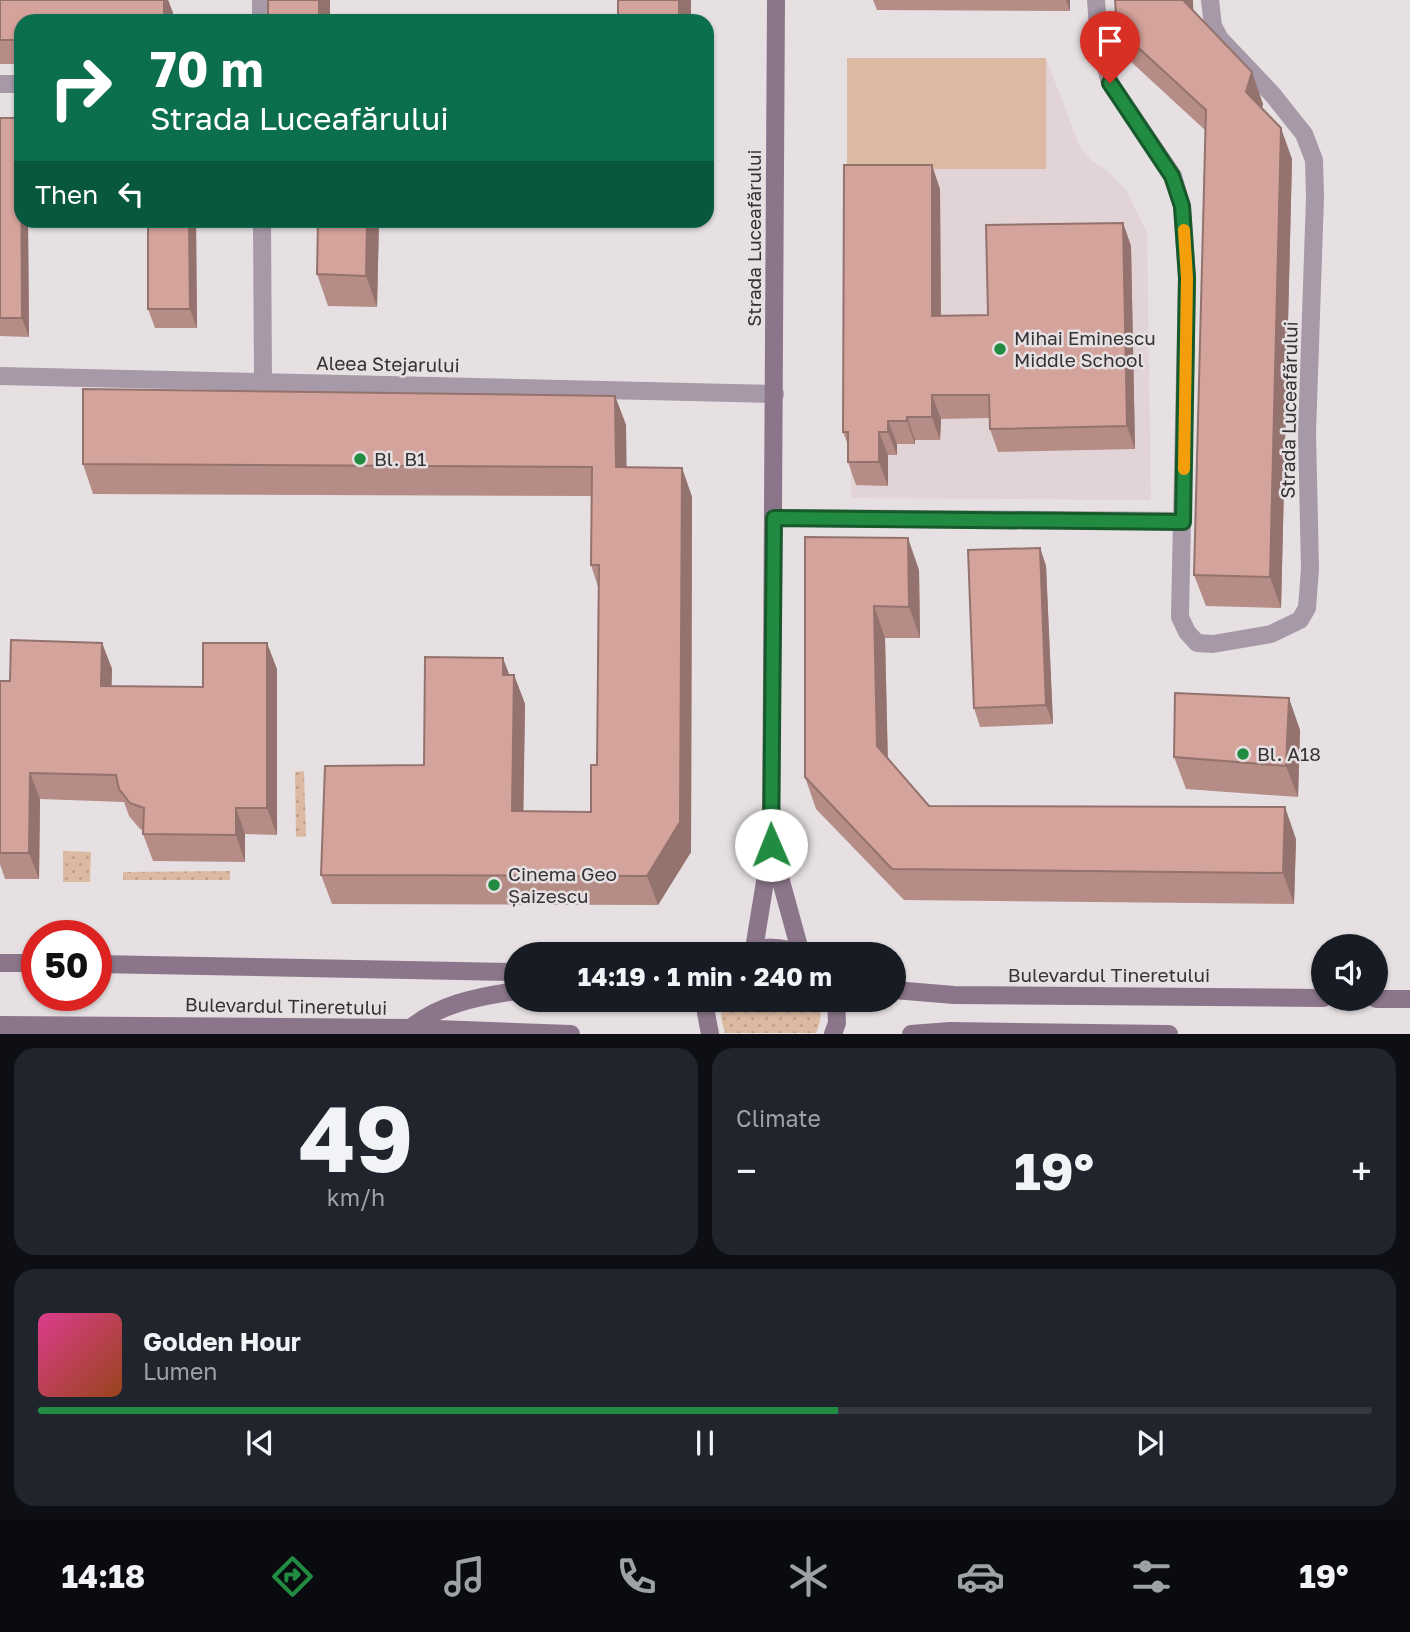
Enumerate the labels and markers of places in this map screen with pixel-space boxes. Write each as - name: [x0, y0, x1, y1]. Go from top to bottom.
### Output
- pin: [1080, 11, 1140, 83]
- place label: Mihai Eminescu Middle School: [1014, 326, 1156, 371]
- marker: Mihai Eminescu Middle School: [992, 341, 1008, 357]
- place label: Bl. B1: [374, 447, 426, 470]
- marker: Bl. B1: [352, 451, 368, 467]
- place label: Bl. A18: [1257, 742, 1321, 765]
- marker: Bl. A18: [1235, 746, 1251, 762]
- place label: Cinema Geo Șaizescu: [508, 862, 617, 907]
- marker: Cinema Geo Șaizescu: [486, 877, 502, 893]

